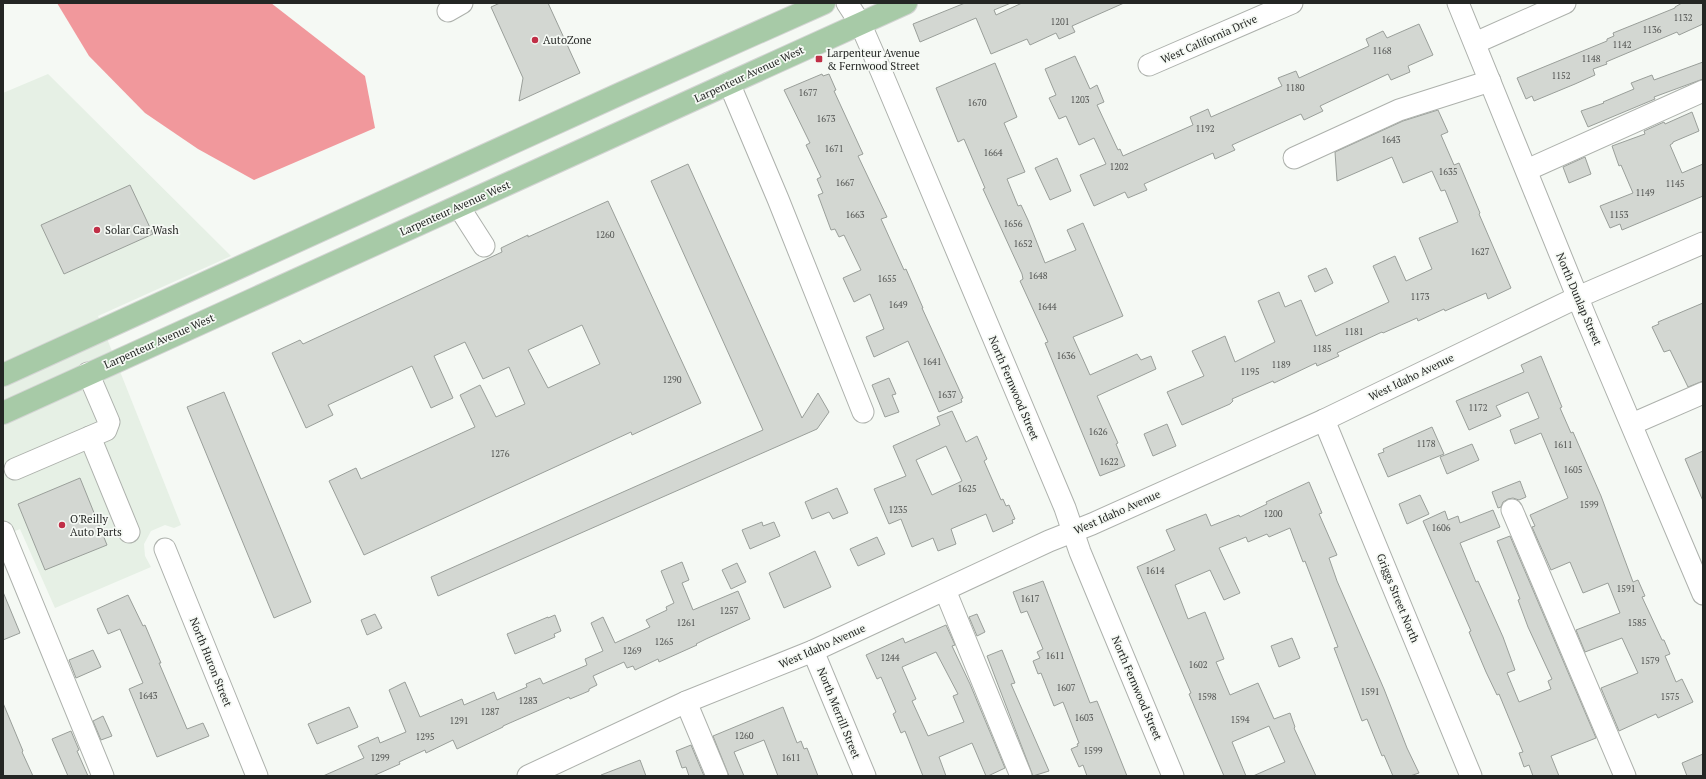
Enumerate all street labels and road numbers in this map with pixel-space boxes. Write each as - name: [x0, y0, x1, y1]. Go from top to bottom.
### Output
- street label: West California Drive: [1159, 11, 1260, 67]
- street label: Larpenteur Avenue West: [692, 42, 806, 106]
- street label: Larpenteur Avenue West: [398, 177, 512, 239]
- street label: North Dunlap Street: [1553, 251, 1605, 347]
- street label: Larpenteur Avenue West: [102, 310, 216, 372]
- street label: North Fernwood Street: [986, 334, 1042, 442]
- street label: West Idaho Avenue: [1366, 350, 1456, 404]
- street label: West Idaho Avenue: [1072, 486, 1163, 537]
- street label: Griggs Street North: [1374, 551, 1422, 645]
- street label: North Huron Street: [187, 615, 235, 709]
- street label: West Idaho Avenue: [777, 620, 868, 671]
- street label: North Fernwood Street: [1109, 634, 1165, 742]
- street label: North Merrill Street: [814, 665, 864, 761]

